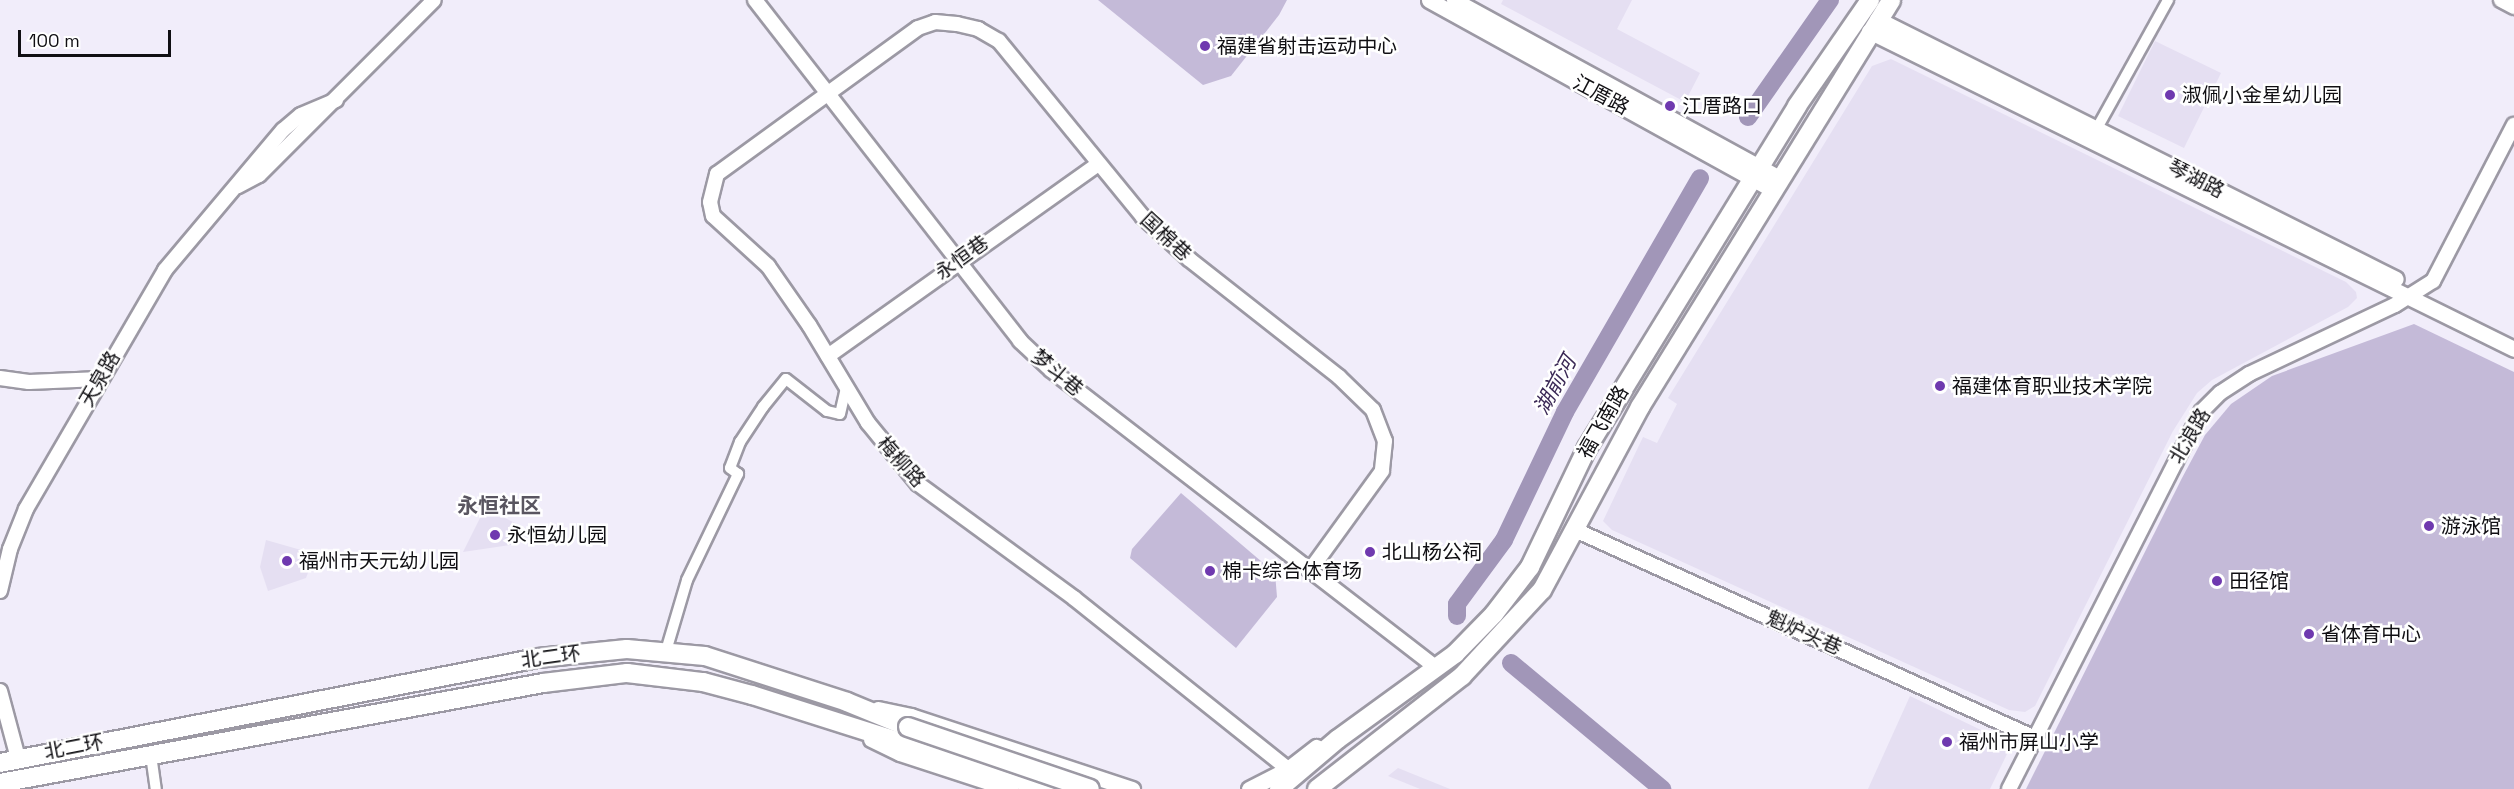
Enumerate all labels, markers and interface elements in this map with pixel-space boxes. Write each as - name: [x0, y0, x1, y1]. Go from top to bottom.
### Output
- scale bar: [21, 18, 174, 56]
- text: 100 m: [29, 29, 80, 52]
- place label: 福建省射击运动中心: [1217, 34, 1397, 58]
- marker: 福建省射击运动中心: [1198, 39, 1212, 53]
- street label: 江厝路: [1569, 70, 1633, 120]
- place label: 淑佩小金星幼儿园: [2182, 83, 2342, 107]
- marker: 淑佩小金星幼儿园: [2163, 88, 2177, 102]
- place label: 江厝路口: [1682, 94, 1762, 118]
- marker: 江厝路口: [1663, 99, 1677, 113]
- street label: 琴湖路: [2164, 155, 2228, 203]
- street label: 国棉巷: [1136, 208, 1196, 266]
- street label: 永恒巷: [931, 231, 993, 285]
- street label: 梦斗巷: [1026, 345, 1088, 401]
- street label: 天泉路: [75, 347, 125, 411]
- water label: 湖前河: [1529, 351, 1581, 419]
- place label: 福建体育职业技术学院: [1952, 374, 2152, 398]
- marker: 福建体育职业技术学院: [1933, 379, 1947, 393]
- street label: 福飞南路: [1573, 381, 1633, 463]
- street label: 北浪路: [2164, 404, 2216, 468]
- street label: 梅柳路: [872, 432, 930, 492]
- district label: 永恒社区: [457, 493, 541, 519]
- place label: 游泳馆: [2441, 514, 2501, 538]
- marker: 游泳馆: [2422, 519, 2436, 533]
- place label: 永恒幼儿园: [507, 523, 607, 547]
- marker: 永恒幼儿园: [488, 528, 502, 542]
- place label: 北山杨公祠: [1382, 540, 1482, 564]
- marker: 北山杨公祠: [1363, 545, 1377, 559]
- place label: 福州市天元幼儿园: [299, 549, 459, 573]
- marker: 福州市天元幼儿园: [280, 554, 294, 568]
- place label: 棉卡综合体育场: [1222, 559, 1362, 583]
- marker: 棉卡综合体育场: [1203, 564, 1217, 578]
- place label: 田径馆: [2229, 569, 2289, 593]
- marker: 田径馆: [2210, 574, 2224, 588]
- street label: 魁炉头巷: [1763, 606, 1845, 660]
- place label: 省体育中心: [2321, 622, 2421, 646]
- marker: 省体育中心: [2302, 627, 2316, 641]
- street label: 北二环: [520, 641, 582, 673]
- street label: 北二环: [42, 729, 106, 765]
- place label: 福州市屏山小学: [1959, 730, 2099, 754]
- marker: 福州市屏山小学: [1940, 735, 1954, 749]

